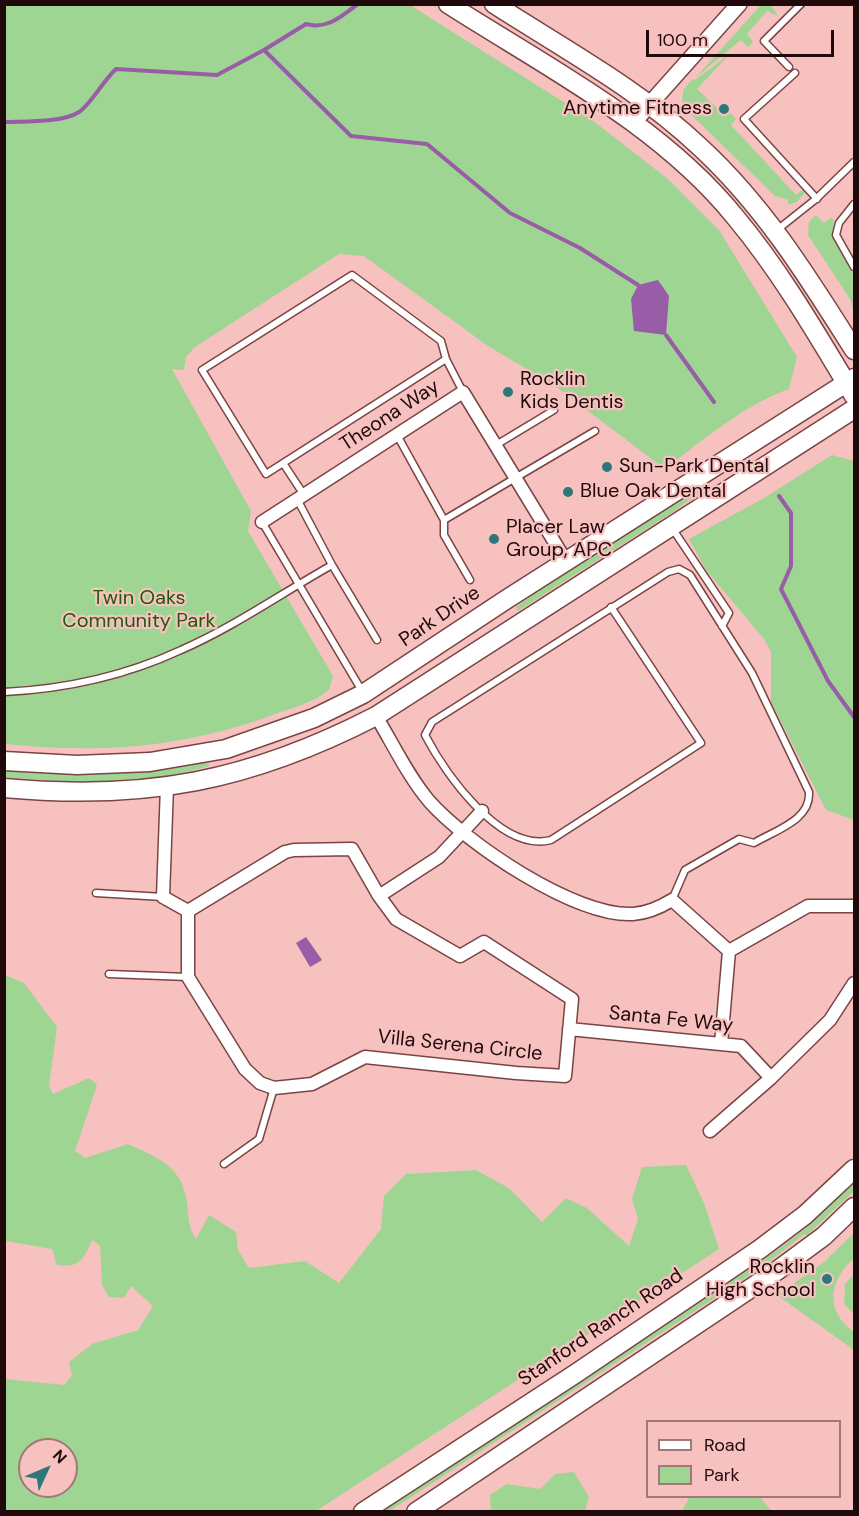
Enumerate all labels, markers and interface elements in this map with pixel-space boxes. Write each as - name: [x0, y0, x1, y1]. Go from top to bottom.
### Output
- scale bar: [649, 18, 836, 56]
- text: 100 m: [657, 28, 708, 52]
- place label: Anytime Fitness: [563, 97, 712, 121]
- marker: Anytime Fitness: [717, 102, 731, 116]
- place label: Rocklin Kids Dentis: [520, 368, 624, 415]
- street label: Theona Way: [336, 375, 444, 457]
- marker: Rocklin Kids Dentis: [501, 385, 515, 399]
- place label: Sun-Park Dental: [619, 455, 769, 479]
- marker: Sun-Park Dental: [600, 460, 614, 474]
- place label: Blue Oak Dental: [580, 480, 726, 504]
- marker: Blue Oak Dental: [561, 485, 575, 499]
- place label: Placer Law Group, APC: [506, 516, 612, 563]
- marker: Placer Law Group, APC: [487, 532, 501, 546]
- street label: Park Drive: [395, 581, 485, 653]
- park label: Twin Oaks Community Park: [62, 587, 216, 634]
- street label: Santa Fe Way: [608, 1002, 734, 1038]
- street label: Villa Serena Circle: [376, 1025, 544, 1067]
- place label: Rocklin High School: [706, 1256, 815, 1303]
- street label: Stanford Ranch Road: [514, 1264, 688, 1392]
- marker: Rocklin High School: [820, 1272, 834, 1286]
- legend: [646, 1420, 841, 1498]
- text: Road: [704, 1433, 746, 1457]
- north arrow: [18, 1438, 78, 1498]
- text: N: [48, 1445, 71, 1468]
- text: Park: [704, 1463, 740, 1487]

